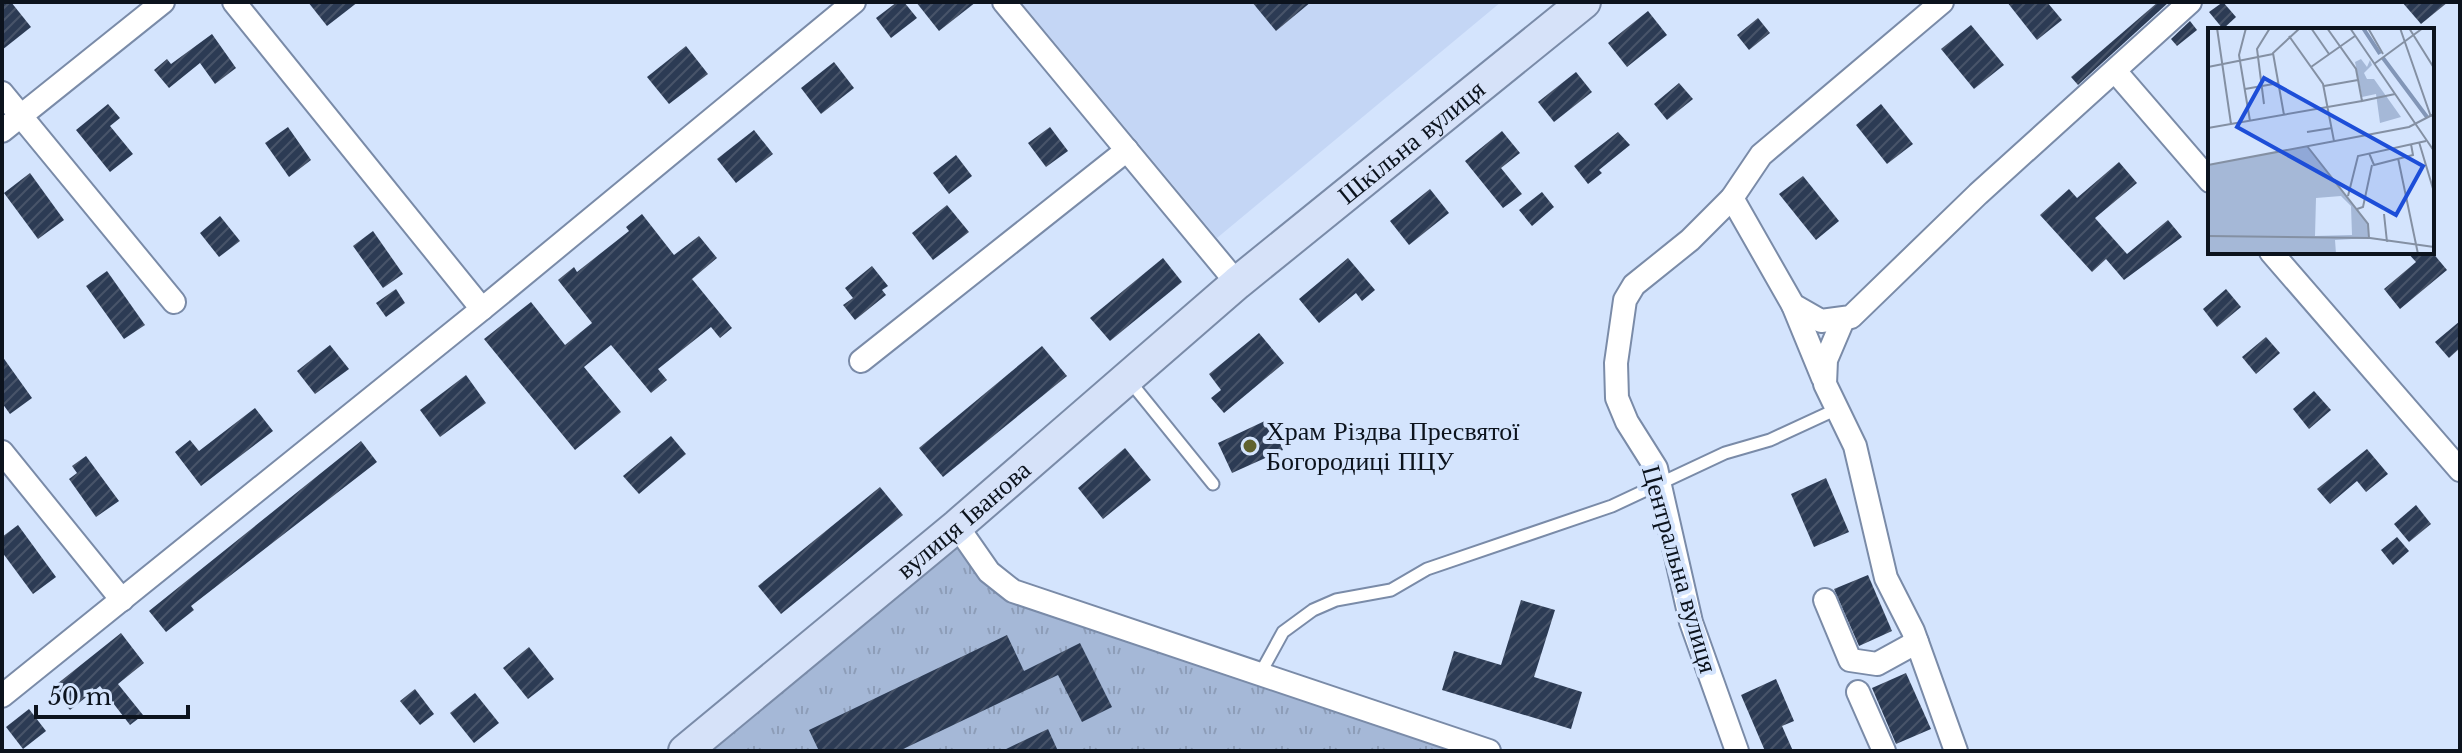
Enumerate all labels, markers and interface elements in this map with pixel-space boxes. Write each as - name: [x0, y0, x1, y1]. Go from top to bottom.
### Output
- inset map: [2208, 28, 2434, 254]
- street label: Шкільна вулиця: [1331, 73, 1491, 211]
- place label: Храм Різдва Пресвятої Богородиці ПЦУ: [1266, 415, 1520, 477]
- marker: Храм Різдва Пресвятої Богородиці ПЦУ: [1241, 437, 1259, 455]
- street label: вулиця Іванова: [890, 453, 1037, 586]
- street label: Центральна вулиця: [1635, 462, 1725, 677]
- scale bar: [36, 669, 188, 719]
- text: 50 m: [48, 682, 112, 711]

